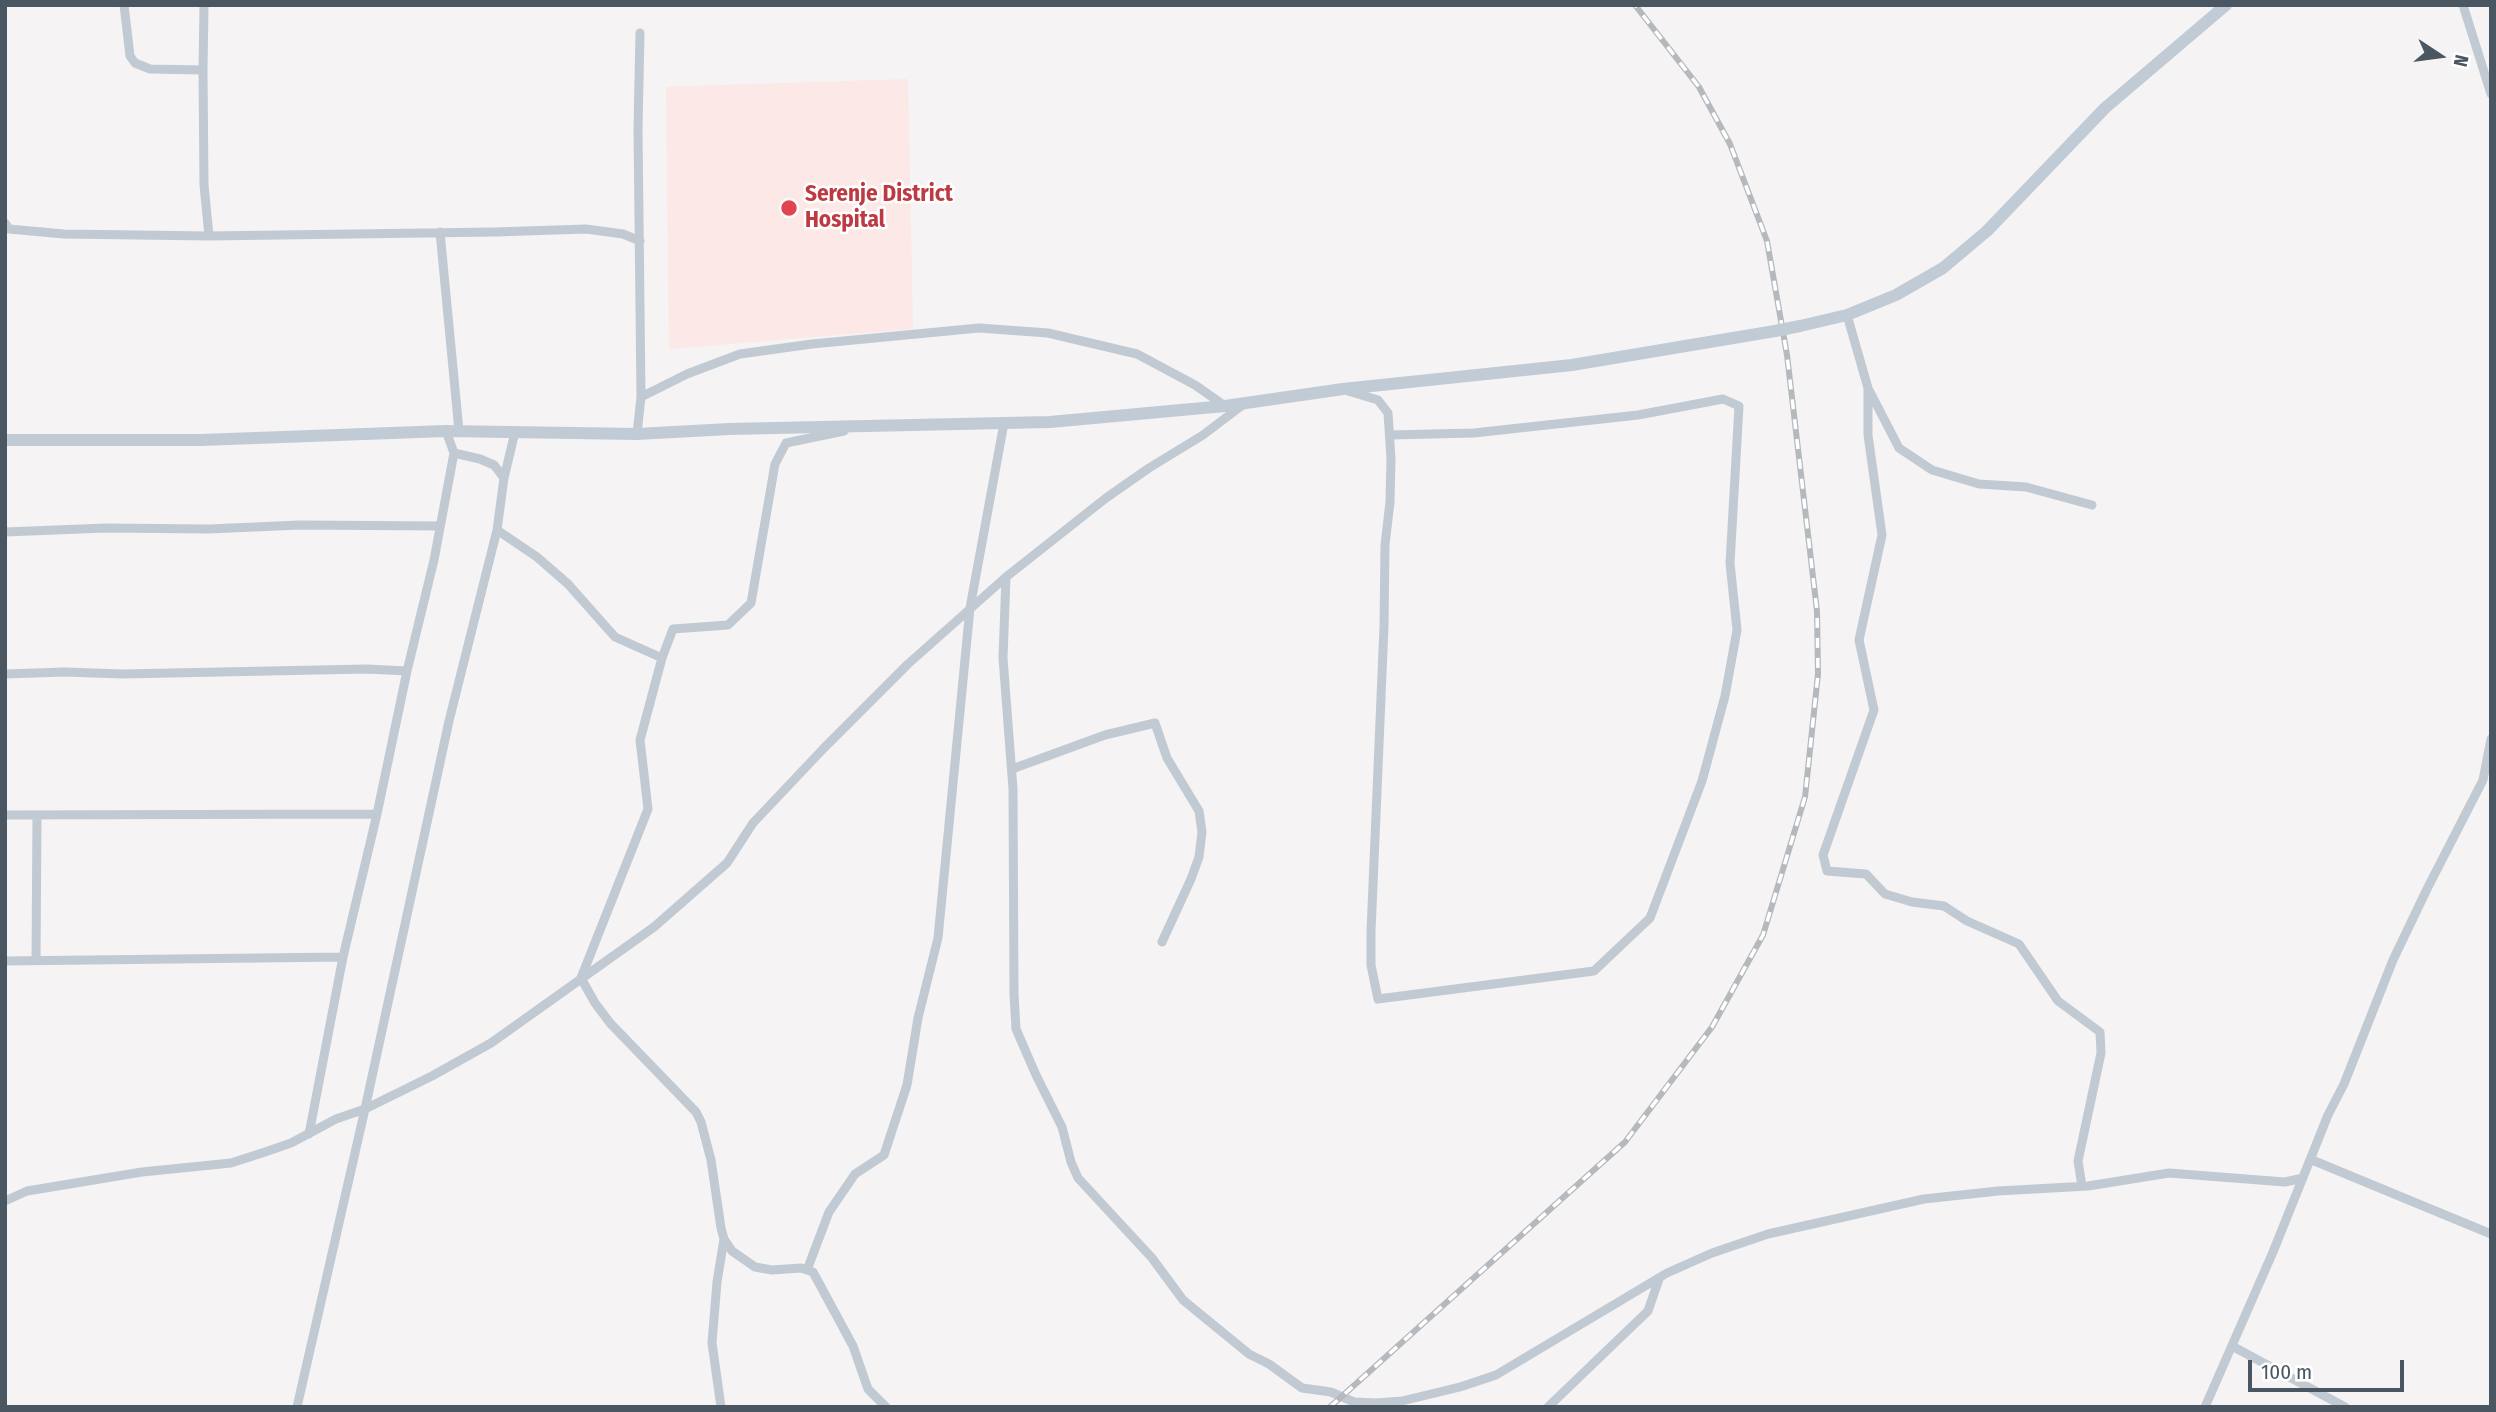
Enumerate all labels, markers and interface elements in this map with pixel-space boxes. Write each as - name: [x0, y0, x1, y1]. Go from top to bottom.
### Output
- north arrow: [2405, 21, 2475, 91]
- text: N: [2448, 53, 2473, 69]
- place label: Serenje District Hospital: [805, 181, 953, 235]
- marker: Serenje District Hospital: [779, 198, 799, 218]
- scale bar: [2251, 1346, 2407, 1390]
- text: 100 m: [2261, 1359, 2312, 1385]

